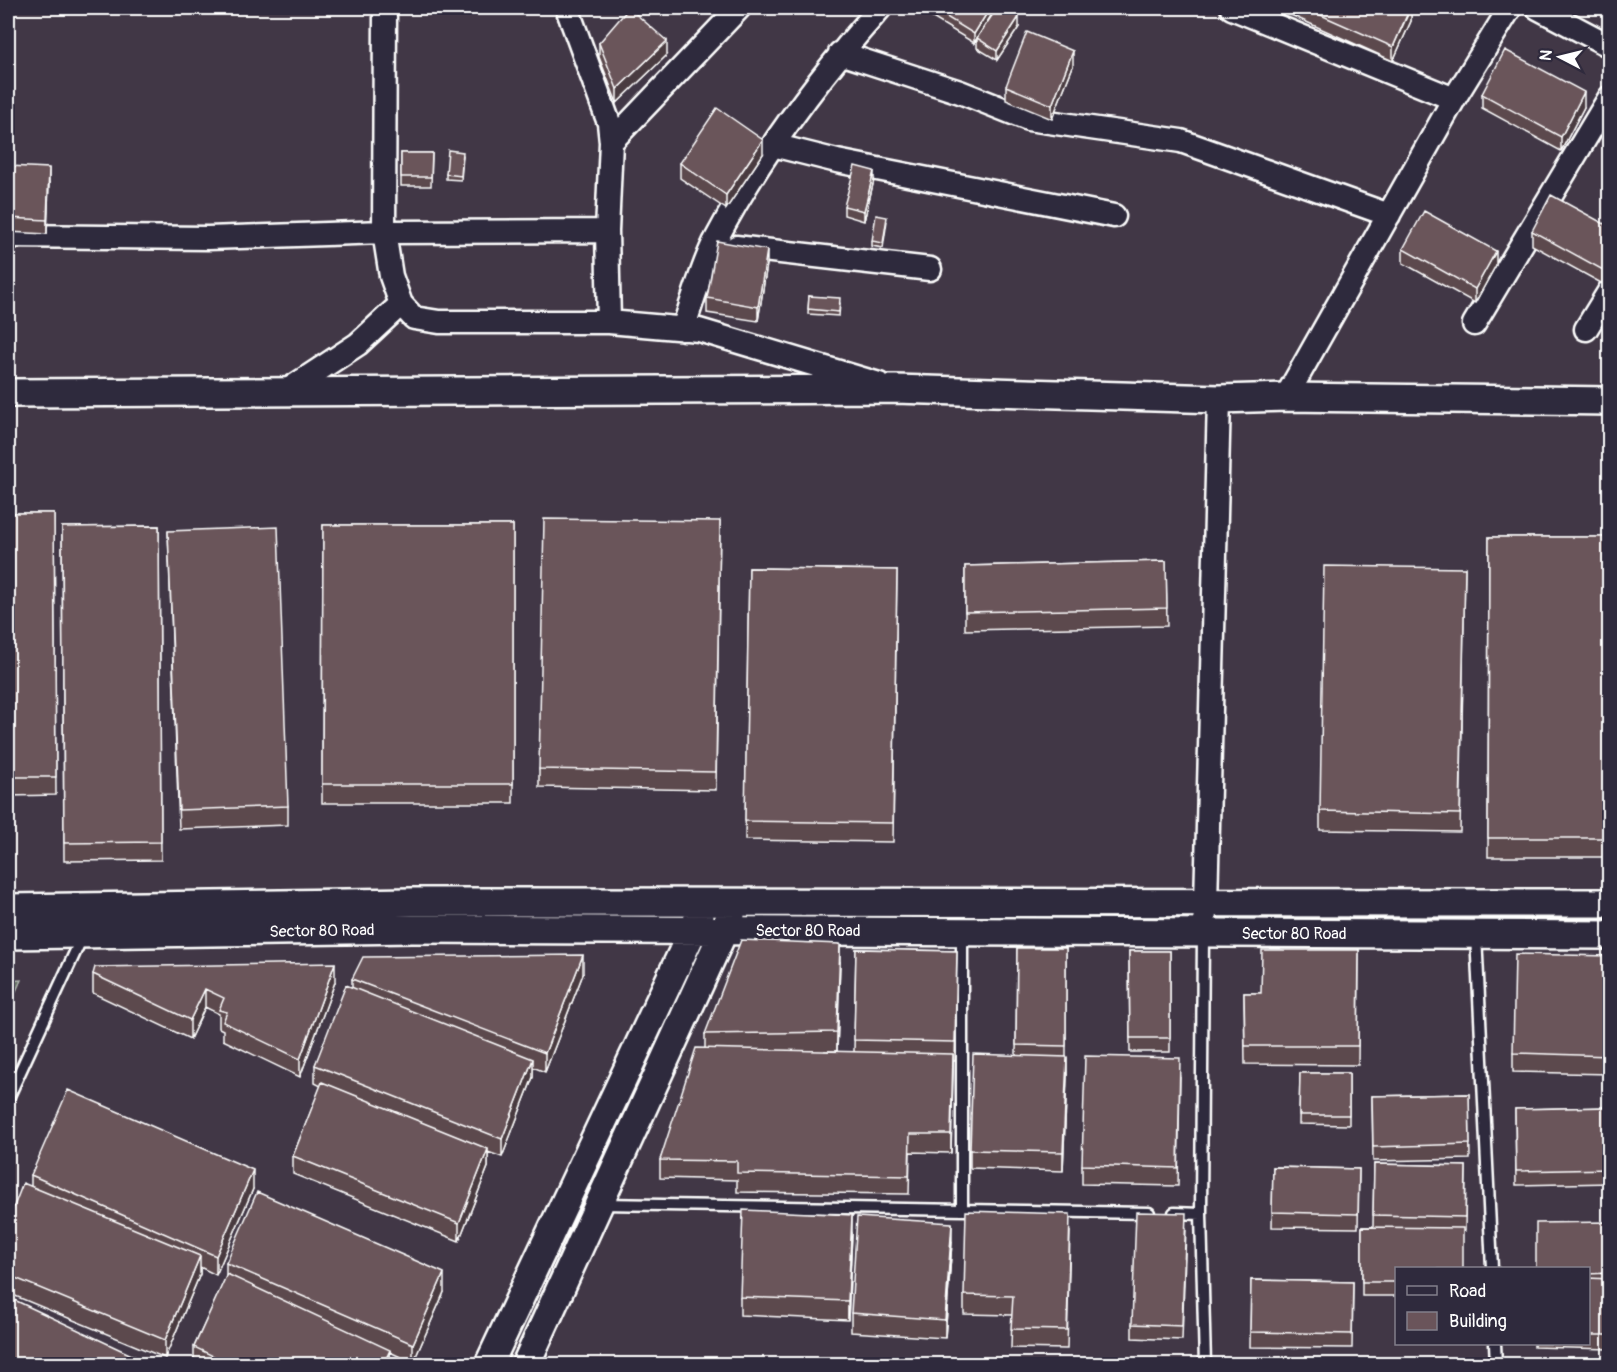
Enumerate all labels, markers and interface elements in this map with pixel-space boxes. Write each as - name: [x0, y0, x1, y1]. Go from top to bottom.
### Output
- north arrow: [1530, 27, 1590, 87]
- text: N: [1536, 49, 1557, 62]
- street label: Sector 80 Road: [269, 920, 375, 942]
- street label: Sector 80 Road: [755, 921, 861, 941]
- street label: Sector 80 Road: [1241, 924, 1347, 944]
- legend: [1395, 1267, 1590, 1345]
- text: Road: [1449, 1280, 1486, 1303]
- text: Building: [1449, 1310, 1507, 1333]

